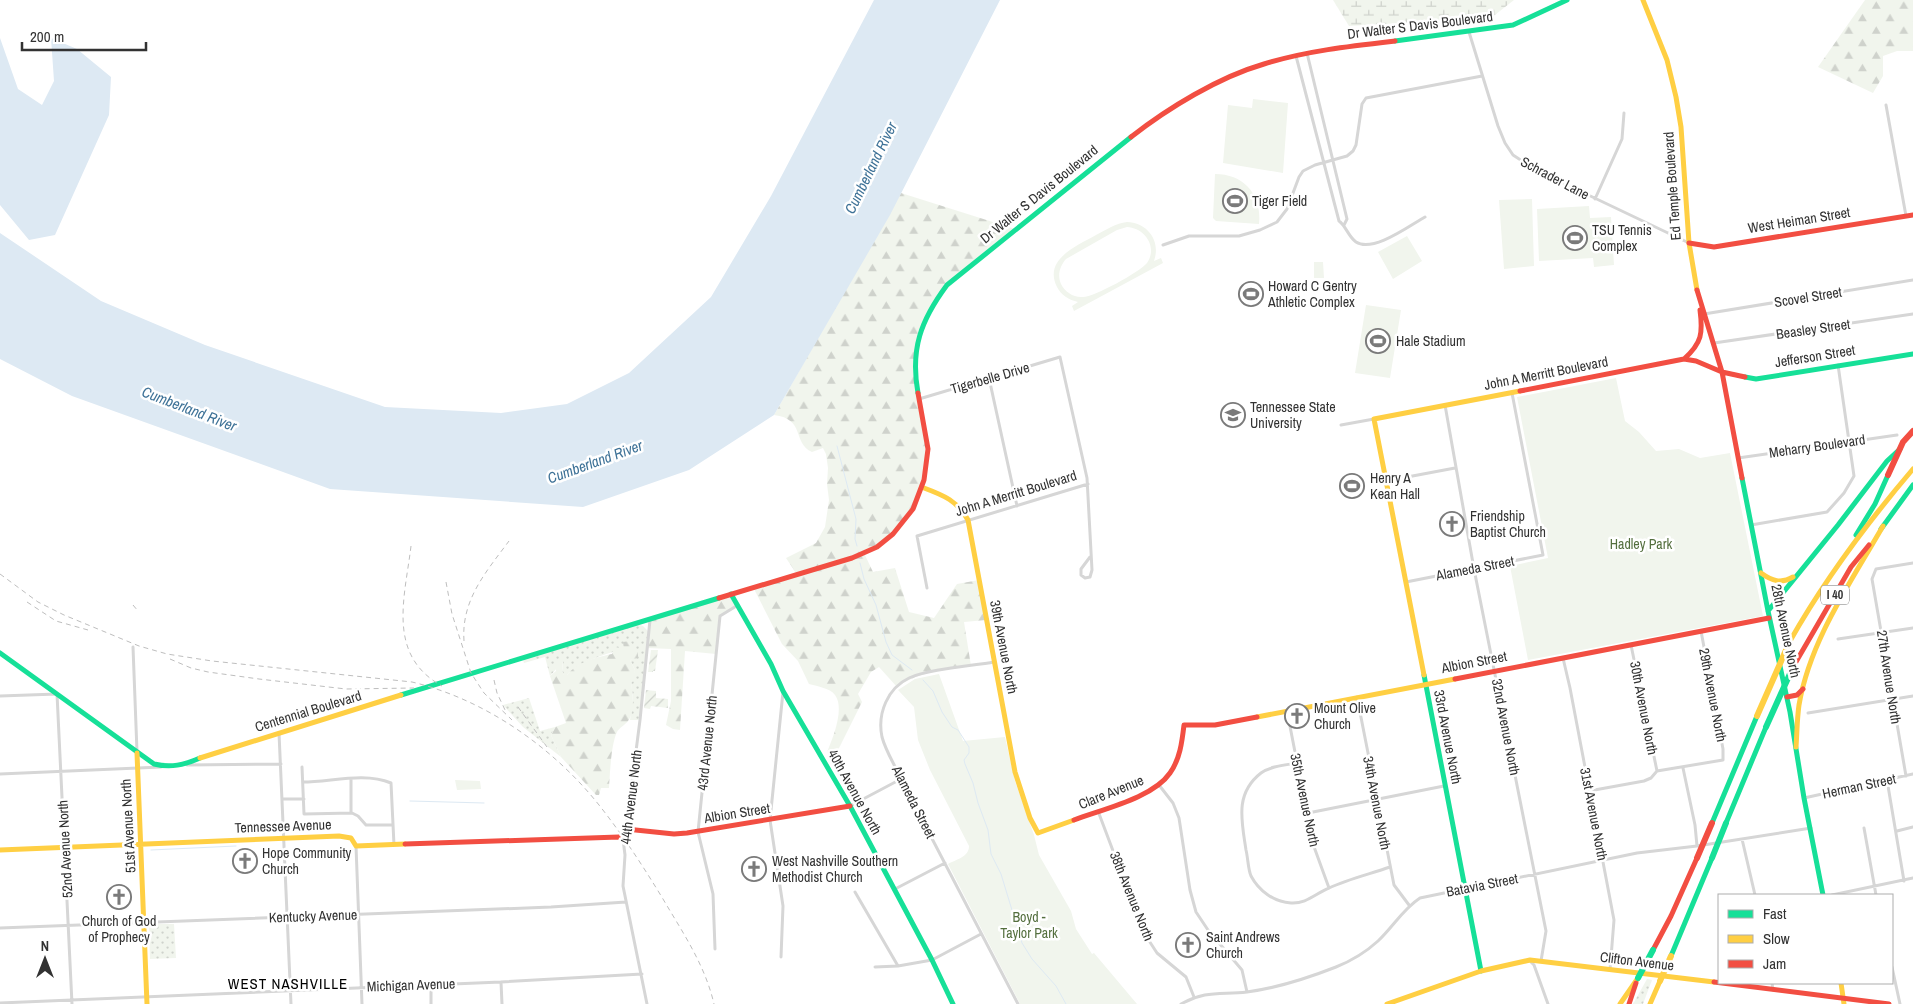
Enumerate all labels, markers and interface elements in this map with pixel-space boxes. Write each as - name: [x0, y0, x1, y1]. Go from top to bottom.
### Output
- street label: Dr Walter S Davis Boulevard: [1346, 7, 1494, 43]
- scale bar: [22, 20, 146, 52]
- text: 200 m: [30, 26, 64, 47]
- water label: Cumberland River: [839, 118, 902, 217]
- street label: Ed Temple Boulevard: [1659, 131, 1685, 241]
- street label: Dr Walter S Davis Boulevard: [976, 141, 1102, 247]
- street label: Schrader Lane: [1518, 152, 1592, 204]
- sports icon: Tiger Field: [1222, 188, 1248, 214]
- place label: Tiger Field: [1252, 192, 1307, 210]
- street label: West Heiman Street: [1747, 203, 1851, 237]
- place label: TSU Tennis Complex: [1592, 221, 1652, 255]
- sports icon: TSU Tennis Complex: [1562, 225, 1588, 251]
- place label: Howard C Gentry Athletic Complex: [1267, 277, 1357, 311]
- sports icon: Howard C Gentry Athletic Complex: [1238, 281, 1264, 307]
- street label: Scovel Street: [1773, 283, 1843, 311]
- street label: Beasley Street: [1775, 315, 1851, 343]
- sports icon: Hale Stadium: [1365, 328, 1391, 354]
- place label: Hale Stadium: [1396, 332, 1466, 350]
- street label: Jefferson Street: [1774, 341, 1856, 371]
- street label: John A Merritt Boulevard: [1483, 352, 1609, 394]
- street label: Tigerbelle Drive: [948, 358, 1032, 398]
- water label: Cumberland River: [139, 381, 240, 437]
- place label: Tennessee State University: [1250, 398, 1336, 432]
- school or university icon: Tennessee State University: [1220, 402, 1246, 428]
- street label: Meharry Boulevard: [1768, 430, 1866, 462]
- water label: Cumberland River: [544, 434, 646, 488]
- street label: John A Merritt Boulevard: [953, 466, 1079, 520]
- place label: Henry A Kean Hall: [1370, 469, 1420, 503]
- sports icon: Henry A Kean Hall: [1339, 473, 1365, 499]
- place label: Friendship Baptist Church: [1470, 507, 1546, 541]
- church icon: Friendship Baptist Church: [1439, 511, 1465, 537]
- park label: Hadley Park: [1610, 535, 1673, 553]
- street label: Alameda Street: [1433, 552, 1516, 585]
- street label: 28th Avenue North: [1767, 583, 1805, 679]
- road number: I 40: [1821, 586, 1849, 604]
- street label: 39th Avenue North: [986, 599, 1022, 695]
- street label: 27th Avenue North: [1873, 629, 1905, 725]
- street label: Albion Street: [1439, 647, 1508, 677]
- street label: 29th Avenue North: [1695, 647, 1731, 743]
- street label: 30th Avenue North: [1626, 660, 1662, 756]
- street label: 32nd Avenue North: [1488, 677, 1524, 777]
- street label: Centennial Boulevard: [253, 686, 363, 736]
- street label: 33rd Avenue North: [1430, 688, 1466, 786]
- street label: 43rd Avenue North: [693, 695, 721, 791]
- place label: Mount Olive Church: [1314, 699, 1376, 733]
- church icon: Mount Olive Church: [1284, 703, 1310, 729]
- street label: 40th Avenue North: [824, 746, 886, 838]
- street label: 44th Avenue North: [616, 749, 646, 845]
- street label: 35th Avenue North: [1286, 752, 1324, 848]
- street label: 34th Avenue North: [1359, 755, 1395, 851]
- street label: Alameda Street: [888, 762, 940, 841]
- street label: 31st Avenue North: [1576, 766, 1612, 862]
- street label: Herman Street: [1821, 769, 1897, 803]
- street label: Clare Avenue: [1076, 771, 1146, 813]
- street label: 51st Avenue North: [117, 778, 139, 874]
- street label: Albion Street: [702, 799, 771, 827]
- street label: 52nd Avenue North: [53, 800, 77, 898]
- street label: Tennessee Avenue: [234, 815, 332, 837]
- place label: Hope Community Church: [262, 844, 352, 878]
- church icon: Hope Community Church: [232, 848, 258, 874]
- street label: 38th Avenue North: [1106, 849, 1158, 943]
- place label: West Nashville Southern Methodist Church: [772, 852, 898, 886]
- church icon: West Nashville Southern Methodist Church: [741, 856, 767, 882]
- street label: Batavia Street: [1445, 869, 1519, 901]
- church icon: Church of God of Prophecy: [106, 884, 132, 910]
- legend: [1718, 894, 1893, 984]
- text: Fast: [1763, 903, 1787, 924]
- street label: Kentucky Avenue: [268, 905, 358, 927]
- park label: Boyd - Taylor Park: [1000, 908, 1058, 942]
- place label: Church of God of Prophecy: [82, 912, 156, 946]
- place label: Saint Andrews Church: [1206, 928, 1280, 962]
- text: Slow: [1763, 928, 1790, 949]
- church icon: Saint Andrews Church: [1175, 932, 1201, 958]
- north arrow: [20, 934, 70, 984]
- text: N: [41, 937, 49, 955]
- street label: Clifton Avenue: [1599, 948, 1675, 974]
- text: Jam: [1763, 953, 1786, 974]
- district label: WEST NASHVILLE: [228, 973, 348, 994]
- street label: Michigan Avenue: [366, 974, 456, 996]

